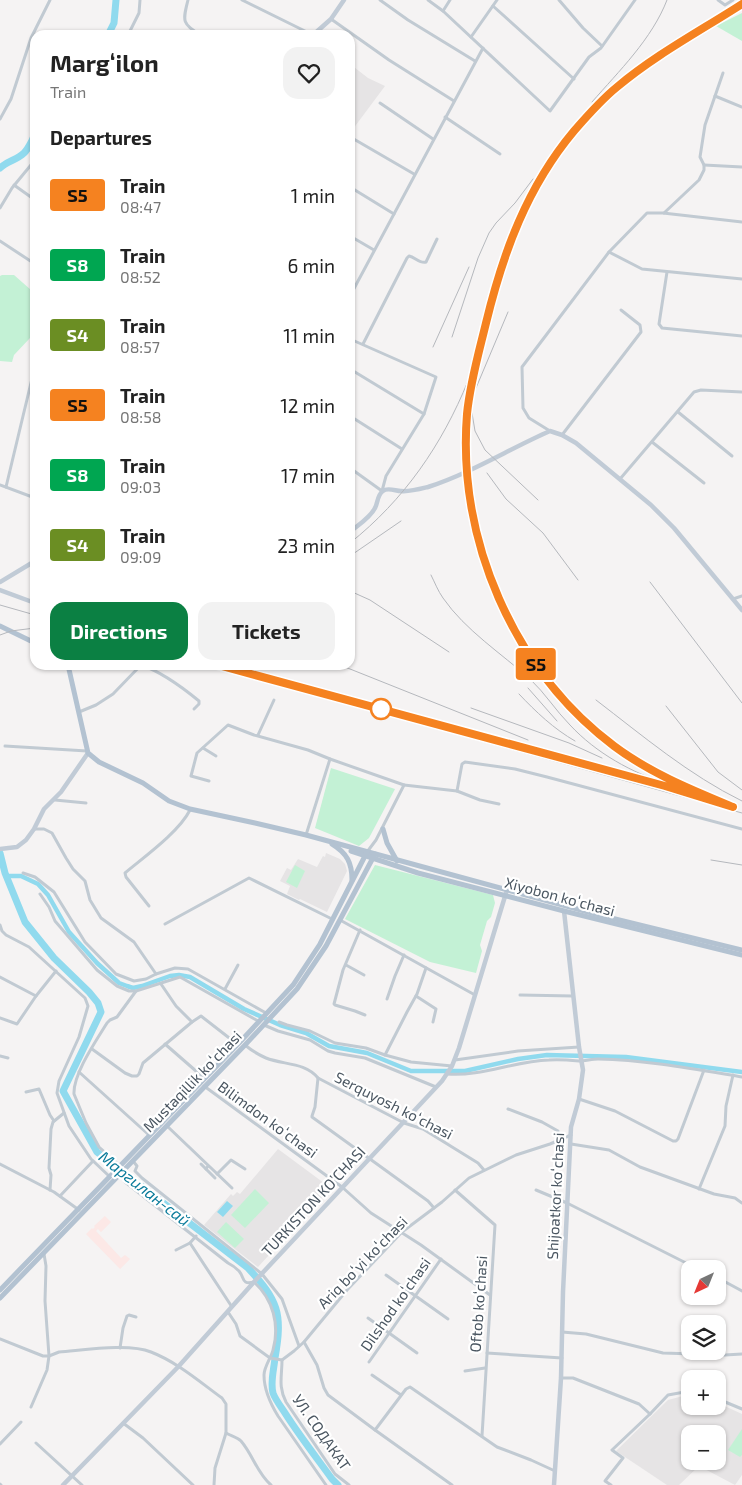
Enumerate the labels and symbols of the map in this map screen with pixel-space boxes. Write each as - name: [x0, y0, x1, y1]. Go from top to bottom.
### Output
- line badge: S5: [514, 648, 558, 680]
- unlabelled marker: [370, 698, 392, 720]
- street label: Xiyobon koʻchasi: [503, 873, 617, 919]
- street label: Mustaqillik koʻchasi: [139, 1027, 245, 1135]
- street label: Serquyosh koʻchasi: [332, 1067, 456, 1143]
- street label: Bilimdon koʻchasi: [215, 1077, 321, 1161]
- street label: Shijoatkor koʻchasi: [543, 1132, 568, 1260]
- street label: TURKISTON KO’CHASI: [257, 1142, 369, 1260]
- water label: Маргилан-сай: [96, 1146, 194, 1230]
- street label: Ariq boʻyi koʻchasi: [313, 1212, 411, 1312]
- street label: Dilshod koʻchasi: [356, 1254, 434, 1354]
- street label: Oftob koʻchasi: [466, 1255, 490, 1353]
- north arrow: [681, 1260, 726, 1305]
- street label: УЛ. СОДАКАТ: [289, 1391, 355, 1474]

